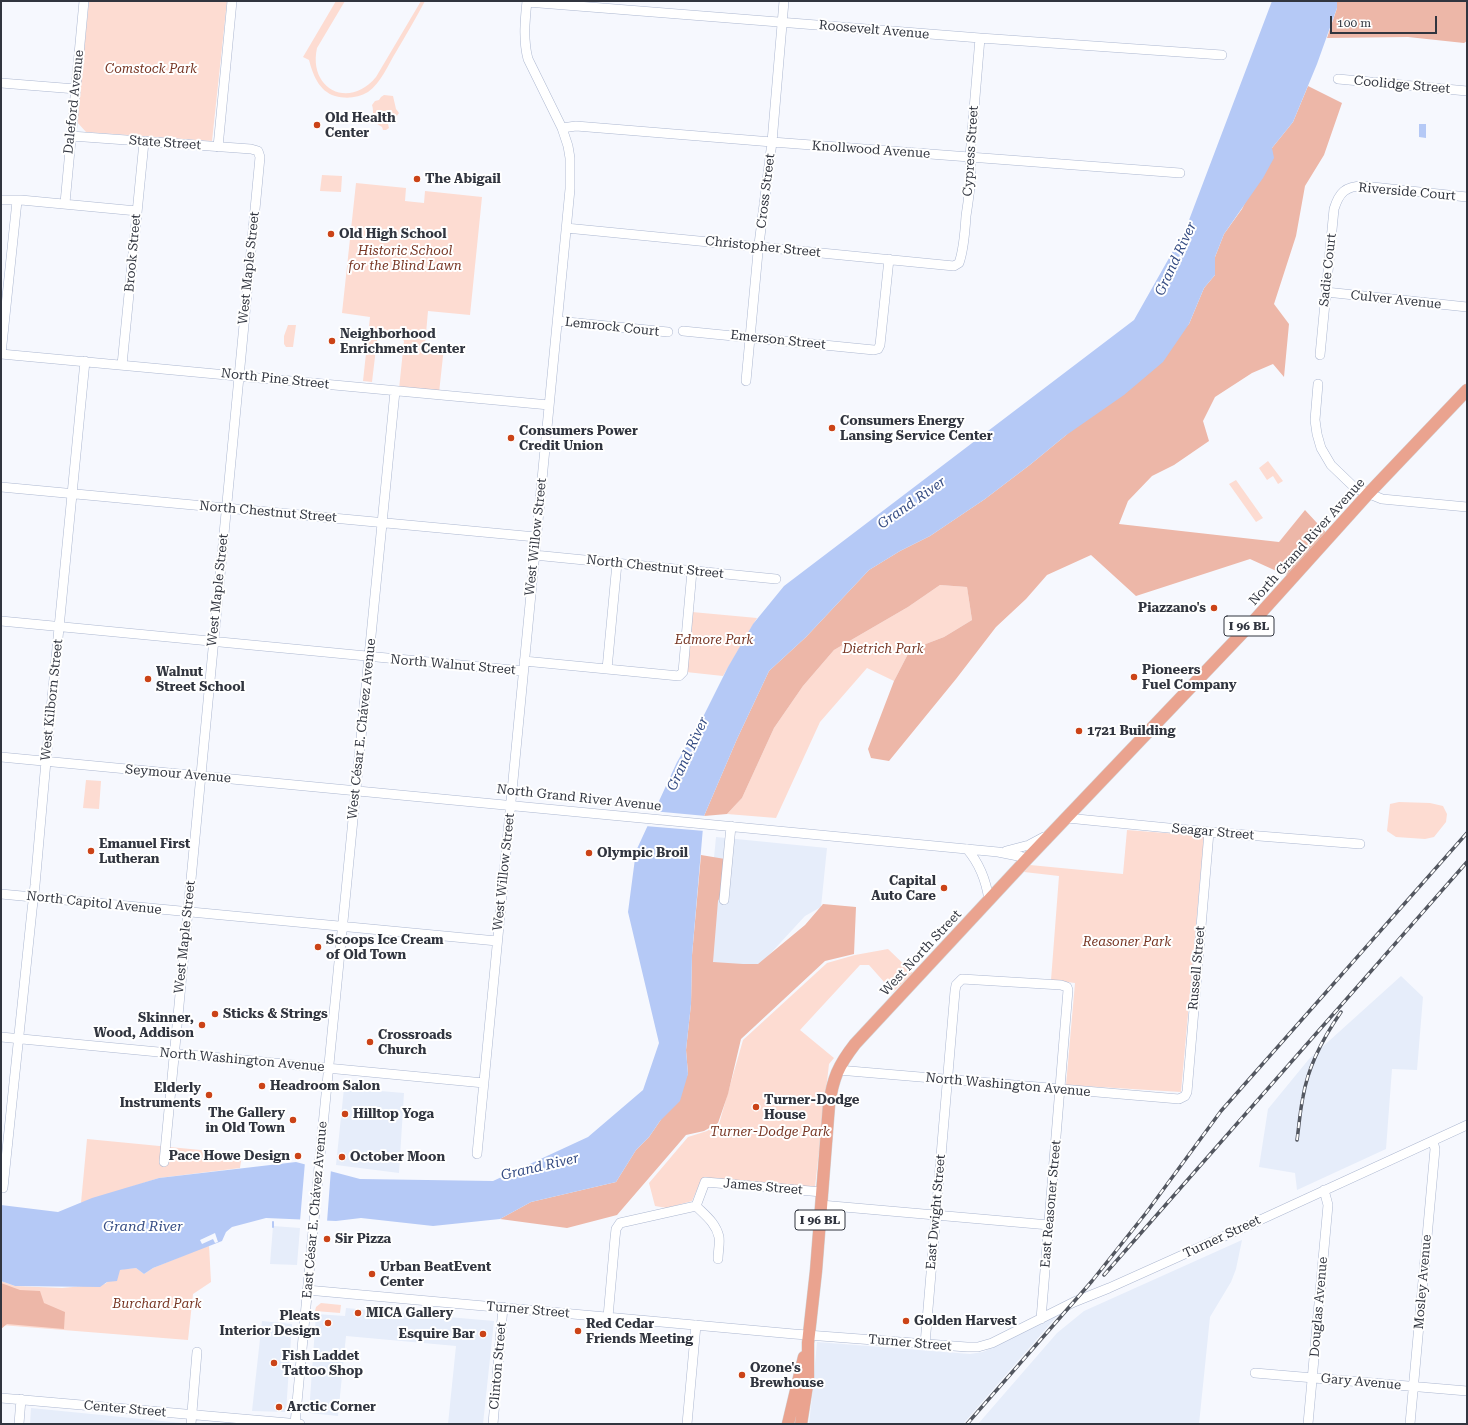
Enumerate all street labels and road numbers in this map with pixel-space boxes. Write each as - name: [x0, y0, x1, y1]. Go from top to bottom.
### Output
- street label: Roosevelt Avenue: [818, 17, 930, 43]
- street label: Daleford Avenue: [61, 49, 87, 155]
- street label: Coolidge Street: [1353, 73, 1451, 97]
- street label: Cypress Street: [960, 105, 982, 197]
- street label: State Street: [128, 133, 202, 153]
- street label: Knollwood Avenue: [811, 138, 931, 162]
- street label: Cross Street: [754, 153, 778, 229]
- street label: Riverside Court: [1358, 180, 1456, 204]
- street label: West Maple Street: [235, 211, 263, 325]
- street label: Brook Street: [122, 213, 144, 293]
- street label: Sadie Court: [1316, 232, 1340, 308]
- street label: Christopher Street: [704, 233, 822, 261]
- street label: Culver Avenue: [1350, 287, 1442, 313]
- street label: Lemrock Court: [564, 314, 660, 340]
- street label: Emerson Street: [730, 327, 826, 353]
- street label: North Pine Street: [220, 366, 330, 392]
- street label: North Grand River Avenue: [1246, 475, 1368, 609]
- street label: West Willow Street: [522, 477, 550, 597]
- street label: North Chestnut Street: [199, 498, 337, 526]
- street label: West Maple Street: [204, 533, 232, 647]
- street label: North Chestnut Street: [586, 552, 724, 582]
- road number: I 96 BL: [1224, 616, 1274, 636]
- street label: West Kilborn Street: [38, 638, 66, 762]
- street label: West César E. Chávez Avenue: [345, 638, 379, 820]
- street label: North Walnut Street: [390, 652, 516, 678]
- street label: Seymour Avenue: [124, 762, 232, 786]
- street label: North Grand River Avenue: [496, 782, 662, 814]
- street label: West Willow Street: [490, 812, 518, 932]
- street label: Seagar Street: [1171, 821, 1255, 843]
- street label: West Maple Street: [171, 880, 199, 994]
- street label: North Capitol Avenue: [26, 888, 162, 918]
- street label: West North Street: [877, 907, 965, 999]
- street label: Russell Street: [1186, 925, 1208, 1011]
- street label: North Washington Avenue: [159, 1045, 325, 1075]
- street label: North Washington Avenue: [925, 1070, 1091, 1100]
- street label: East César E. Chávez Avenue: [299, 1121, 331, 1299]
- street label: East Reasoner Street: [1038, 1139, 1064, 1269]
- street label: East Dwight Street: [923, 1154, 949, 1270]
- street label: James Street: [723, 1176, 803, 1198]
- road number: I 96 BL: [795, 1210, 845, 1230]
- street label: Turner Street: [1181, 1212, 1263, 1262]
- street label: Mosley Avenue: [1411, 1234, 1435, 1330]
- street label: Douglas Avenue: [1307, 1256, 1331, 1358]
- street label: Turner Street: [486, 1299, 570, 1321]
- street label: Clinton Street: [486, 1322, 510, 1410]
- street label: Turner Street: [868, 1332, 952, 1354]
- street label: Gary Avenue: [1320, 1371, 1402, 1393]
- street label: Center Street: [83, 1398, 167, 1420]

